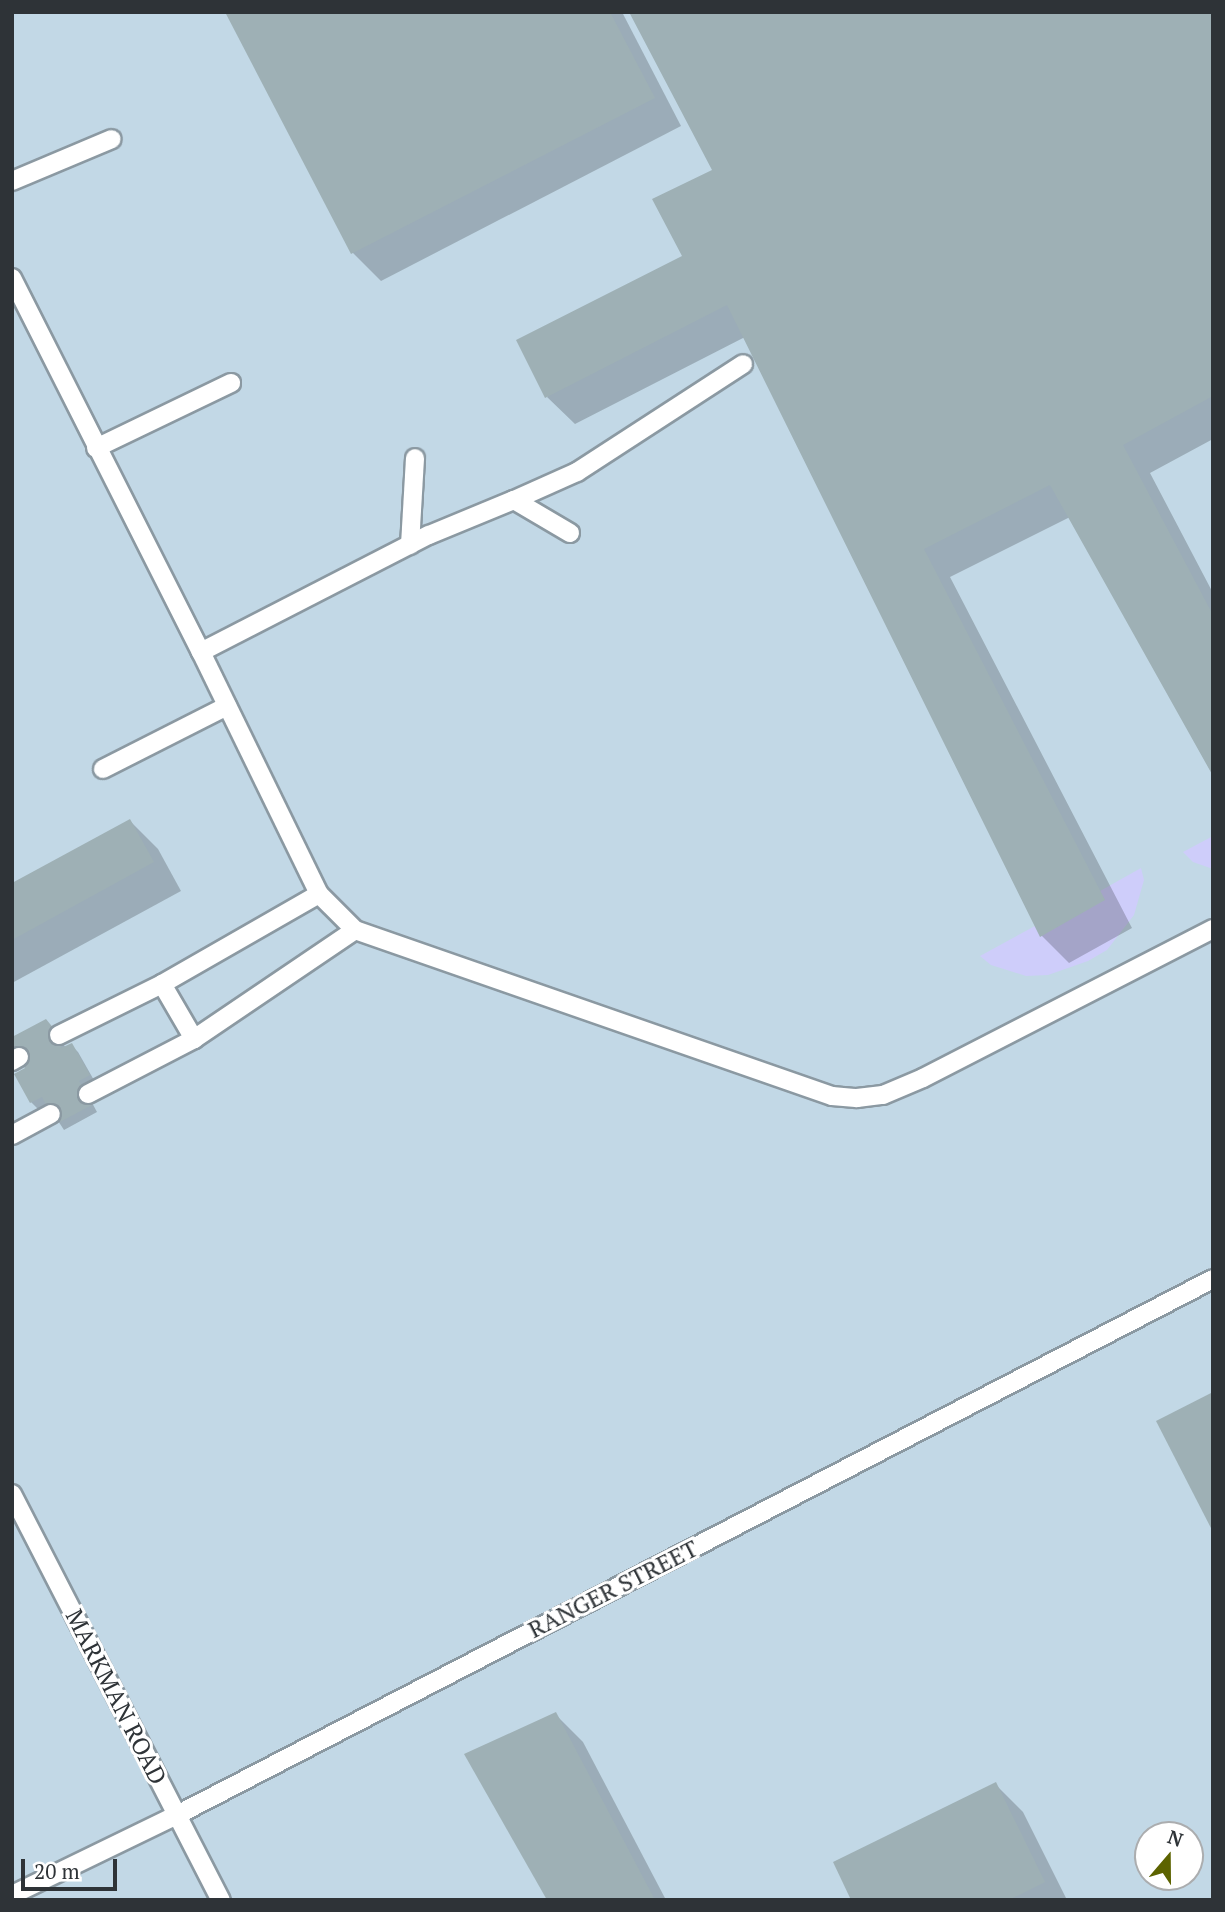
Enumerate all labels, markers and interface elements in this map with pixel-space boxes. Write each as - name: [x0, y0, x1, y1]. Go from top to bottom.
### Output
- street label: RANGER STREET: [523, 1534, 703, 1644]
- street label: MARKMAN ROAD: [59, 1604, 173, 1790]
- north arrow: [1134, 1821, 1204, 1891]
- text: N: [1165, 1823, 1187, 1852]
- scale bar: [24, 1846, 121, 1890]
- text: 20 m: [34, 1857, 80, 1885]

